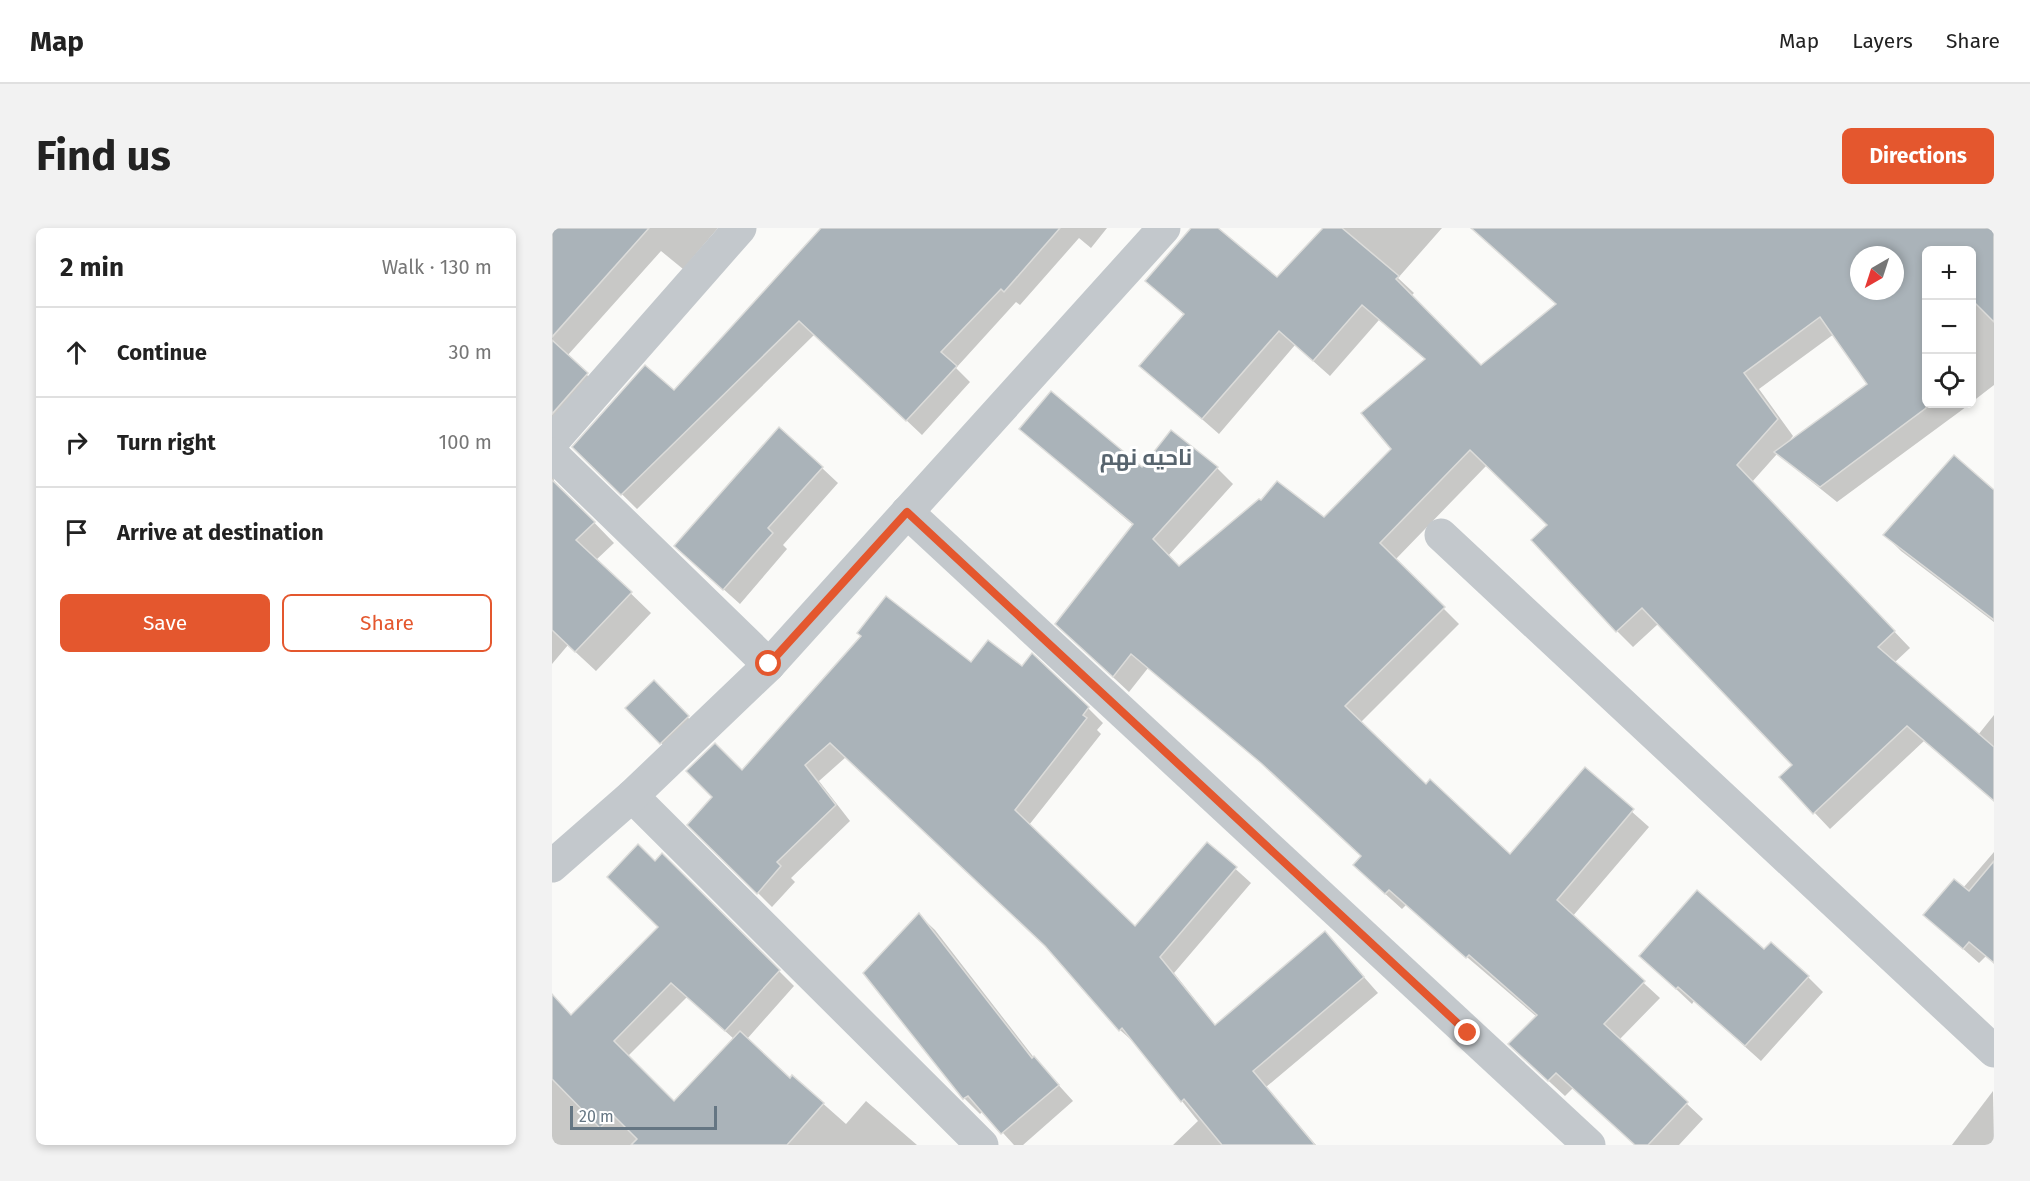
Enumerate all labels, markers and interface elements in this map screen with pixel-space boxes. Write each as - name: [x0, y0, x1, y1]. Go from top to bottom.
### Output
- text: Map: [30, 25, 84, 58]
- text: Map: [1779, 28, 1819, 54]
- text: Layers: [1852, 28, 1913, 54]
- text: Share: [1946, 28, 2000, 54]
- button: Directions: [1842, 128, 1994, 184]
- text: Find us: [36, 131, 171, 181]
- north arrow: [1850, 246, 1904, 300]
- map controls: [1922, 246, 1976, 408]
- button: +: [1922, 246, 1976, 300]
- text: 2 min: [60, 252, 124, 283]
- text: Walk · 130 m: [382, 255, 492, 279]
- button: −: [1922, 300, 1976, 354]
- icon: ahead: [60, 336, 93, 369]
- text: Continue: [117, 339, 207, 366]
- text: 30 m: [448, 340, 492, 364]
- button: locate: [1922, 354, 1976, 408]
- icon: right: [60, 426, 93, 459]
- text: Turn right: [117, 429, 216, 456]
- text: 100 m: [439, 430, 492, 454]
- district label: ناحیه نهم: [1100, 444, 1192, 473]
- icon: arrive: [60, 516, 93, 549]
- text: Arrive at destination: [117, 519, 324, 546]
- button: Save: [60, 594, 270, 652]
- button: Share: [282, 594, 492, 652]
- route start: [755, 650, 781, 676]
- route end: [1454, 1019, 1480, 1045]
- scale bar: [570, 1103, 717, 1130]
- text: 20 m: [579, 1107, 614, 1126]

